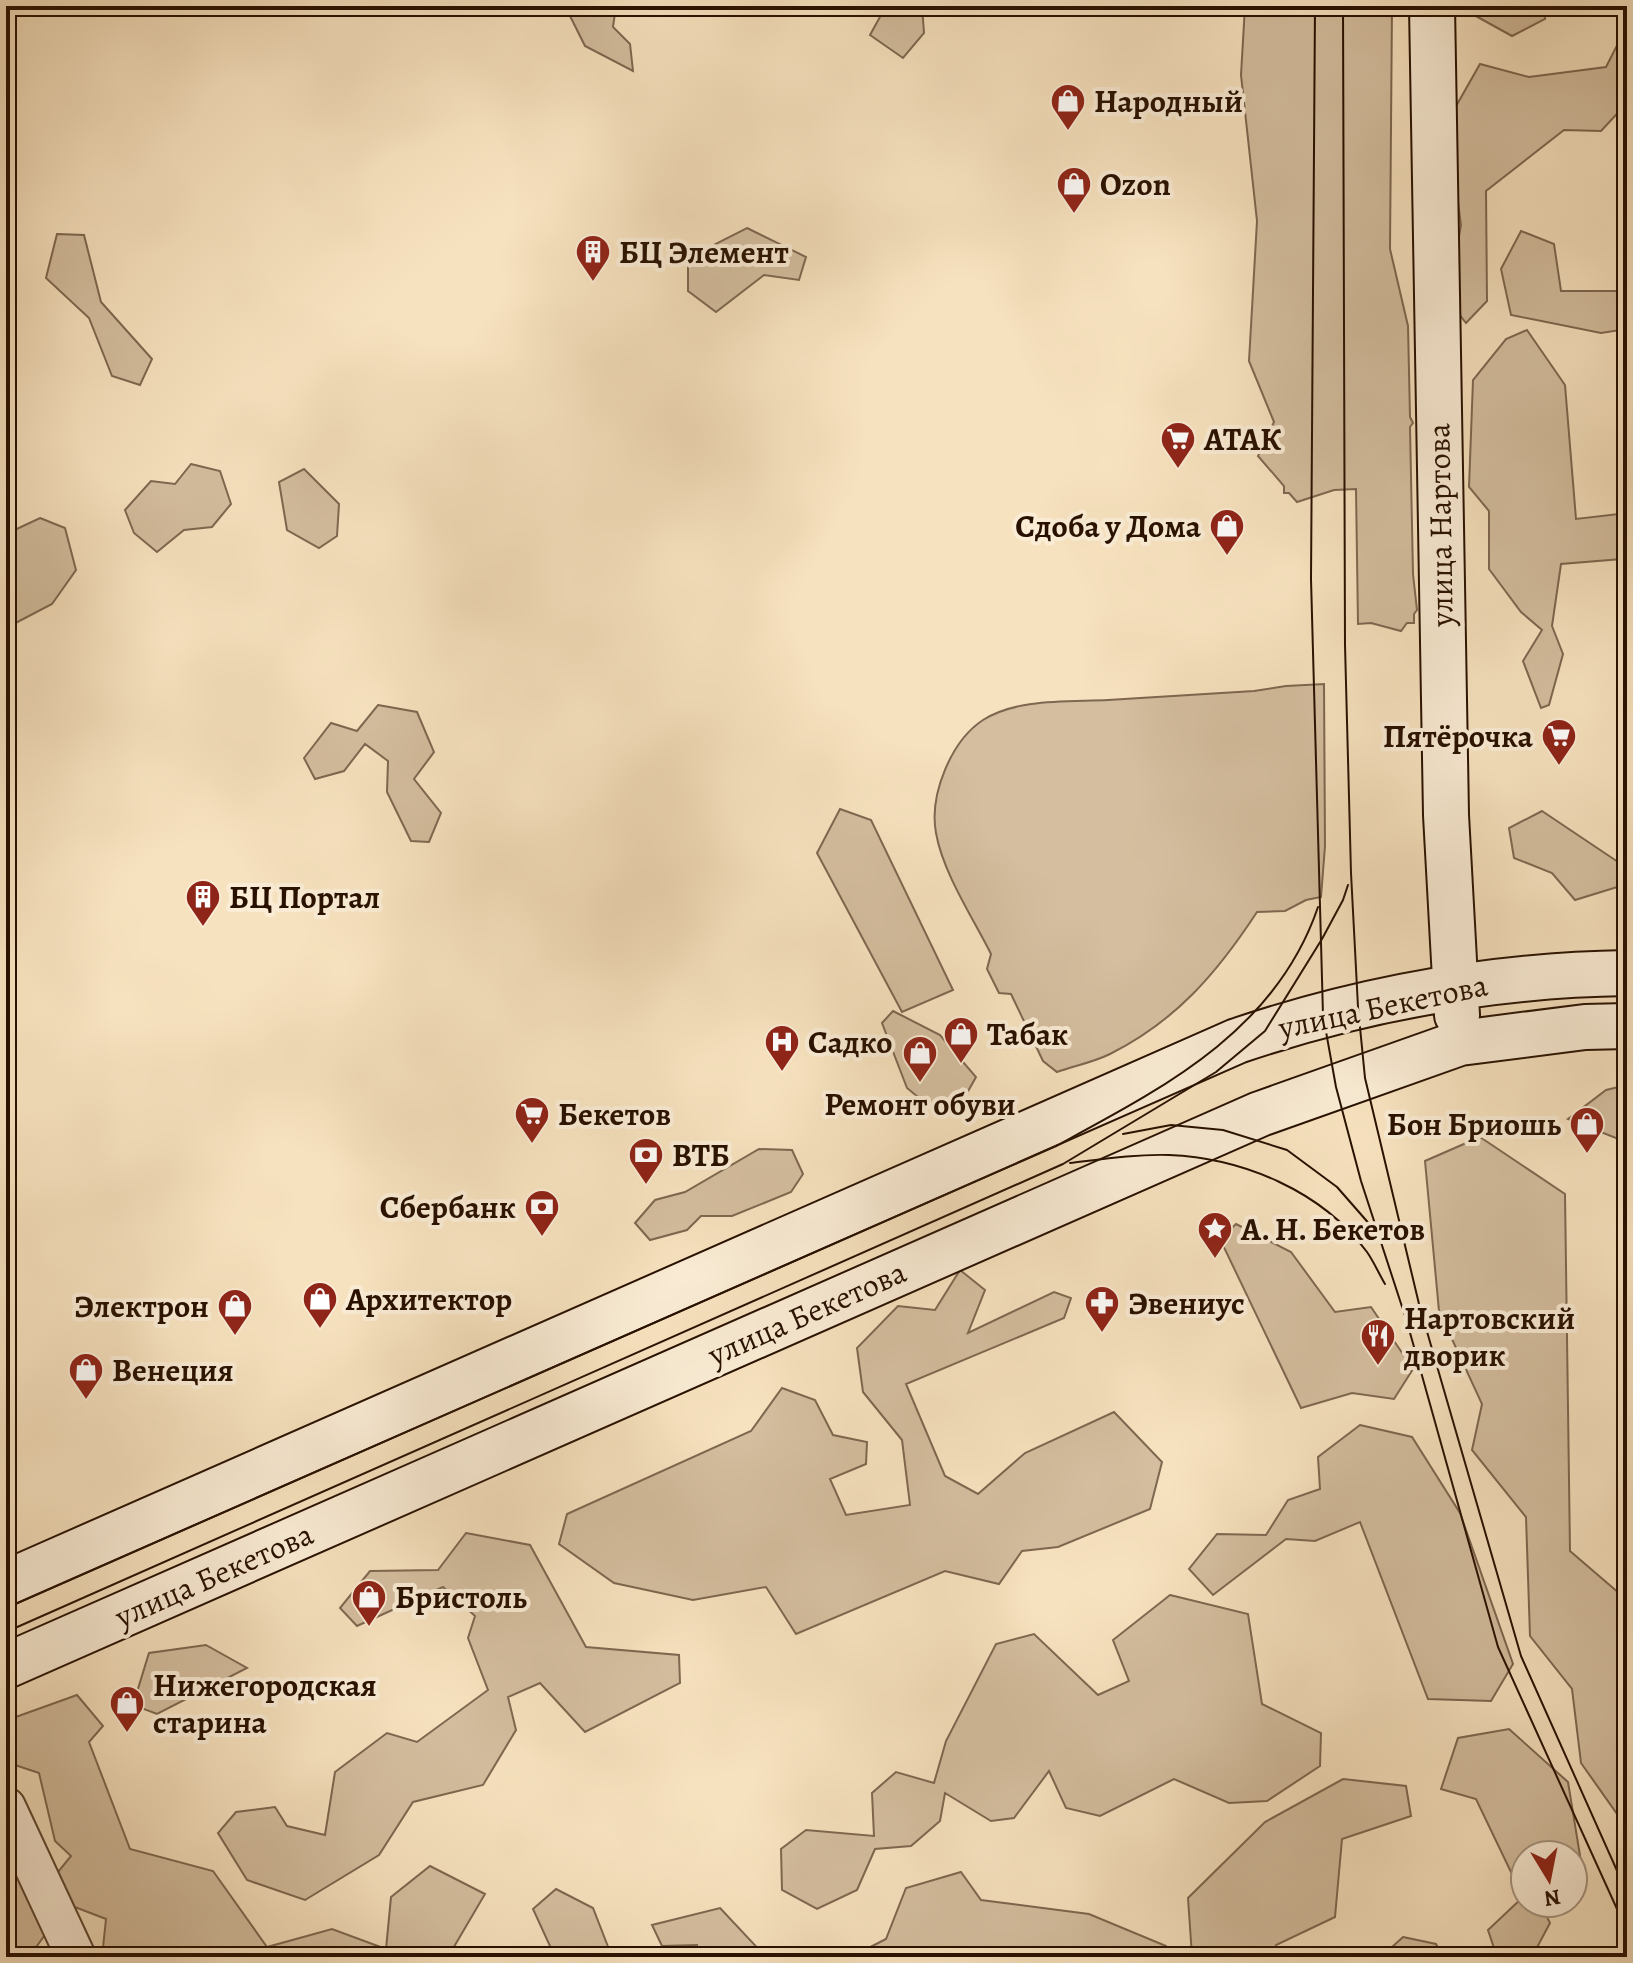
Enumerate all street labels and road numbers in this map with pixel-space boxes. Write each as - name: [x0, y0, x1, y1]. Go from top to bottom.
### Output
- street label: улица Нартова: [1416, 423, 1464, 628]
- street label: улица Бекетова: [1273, 962, 1492, 1050]
- street label: улица Бекетова: [700, 1250, 913, 1377]
- street label: улица Бекетова: [107, 1512, 320, 1639]

